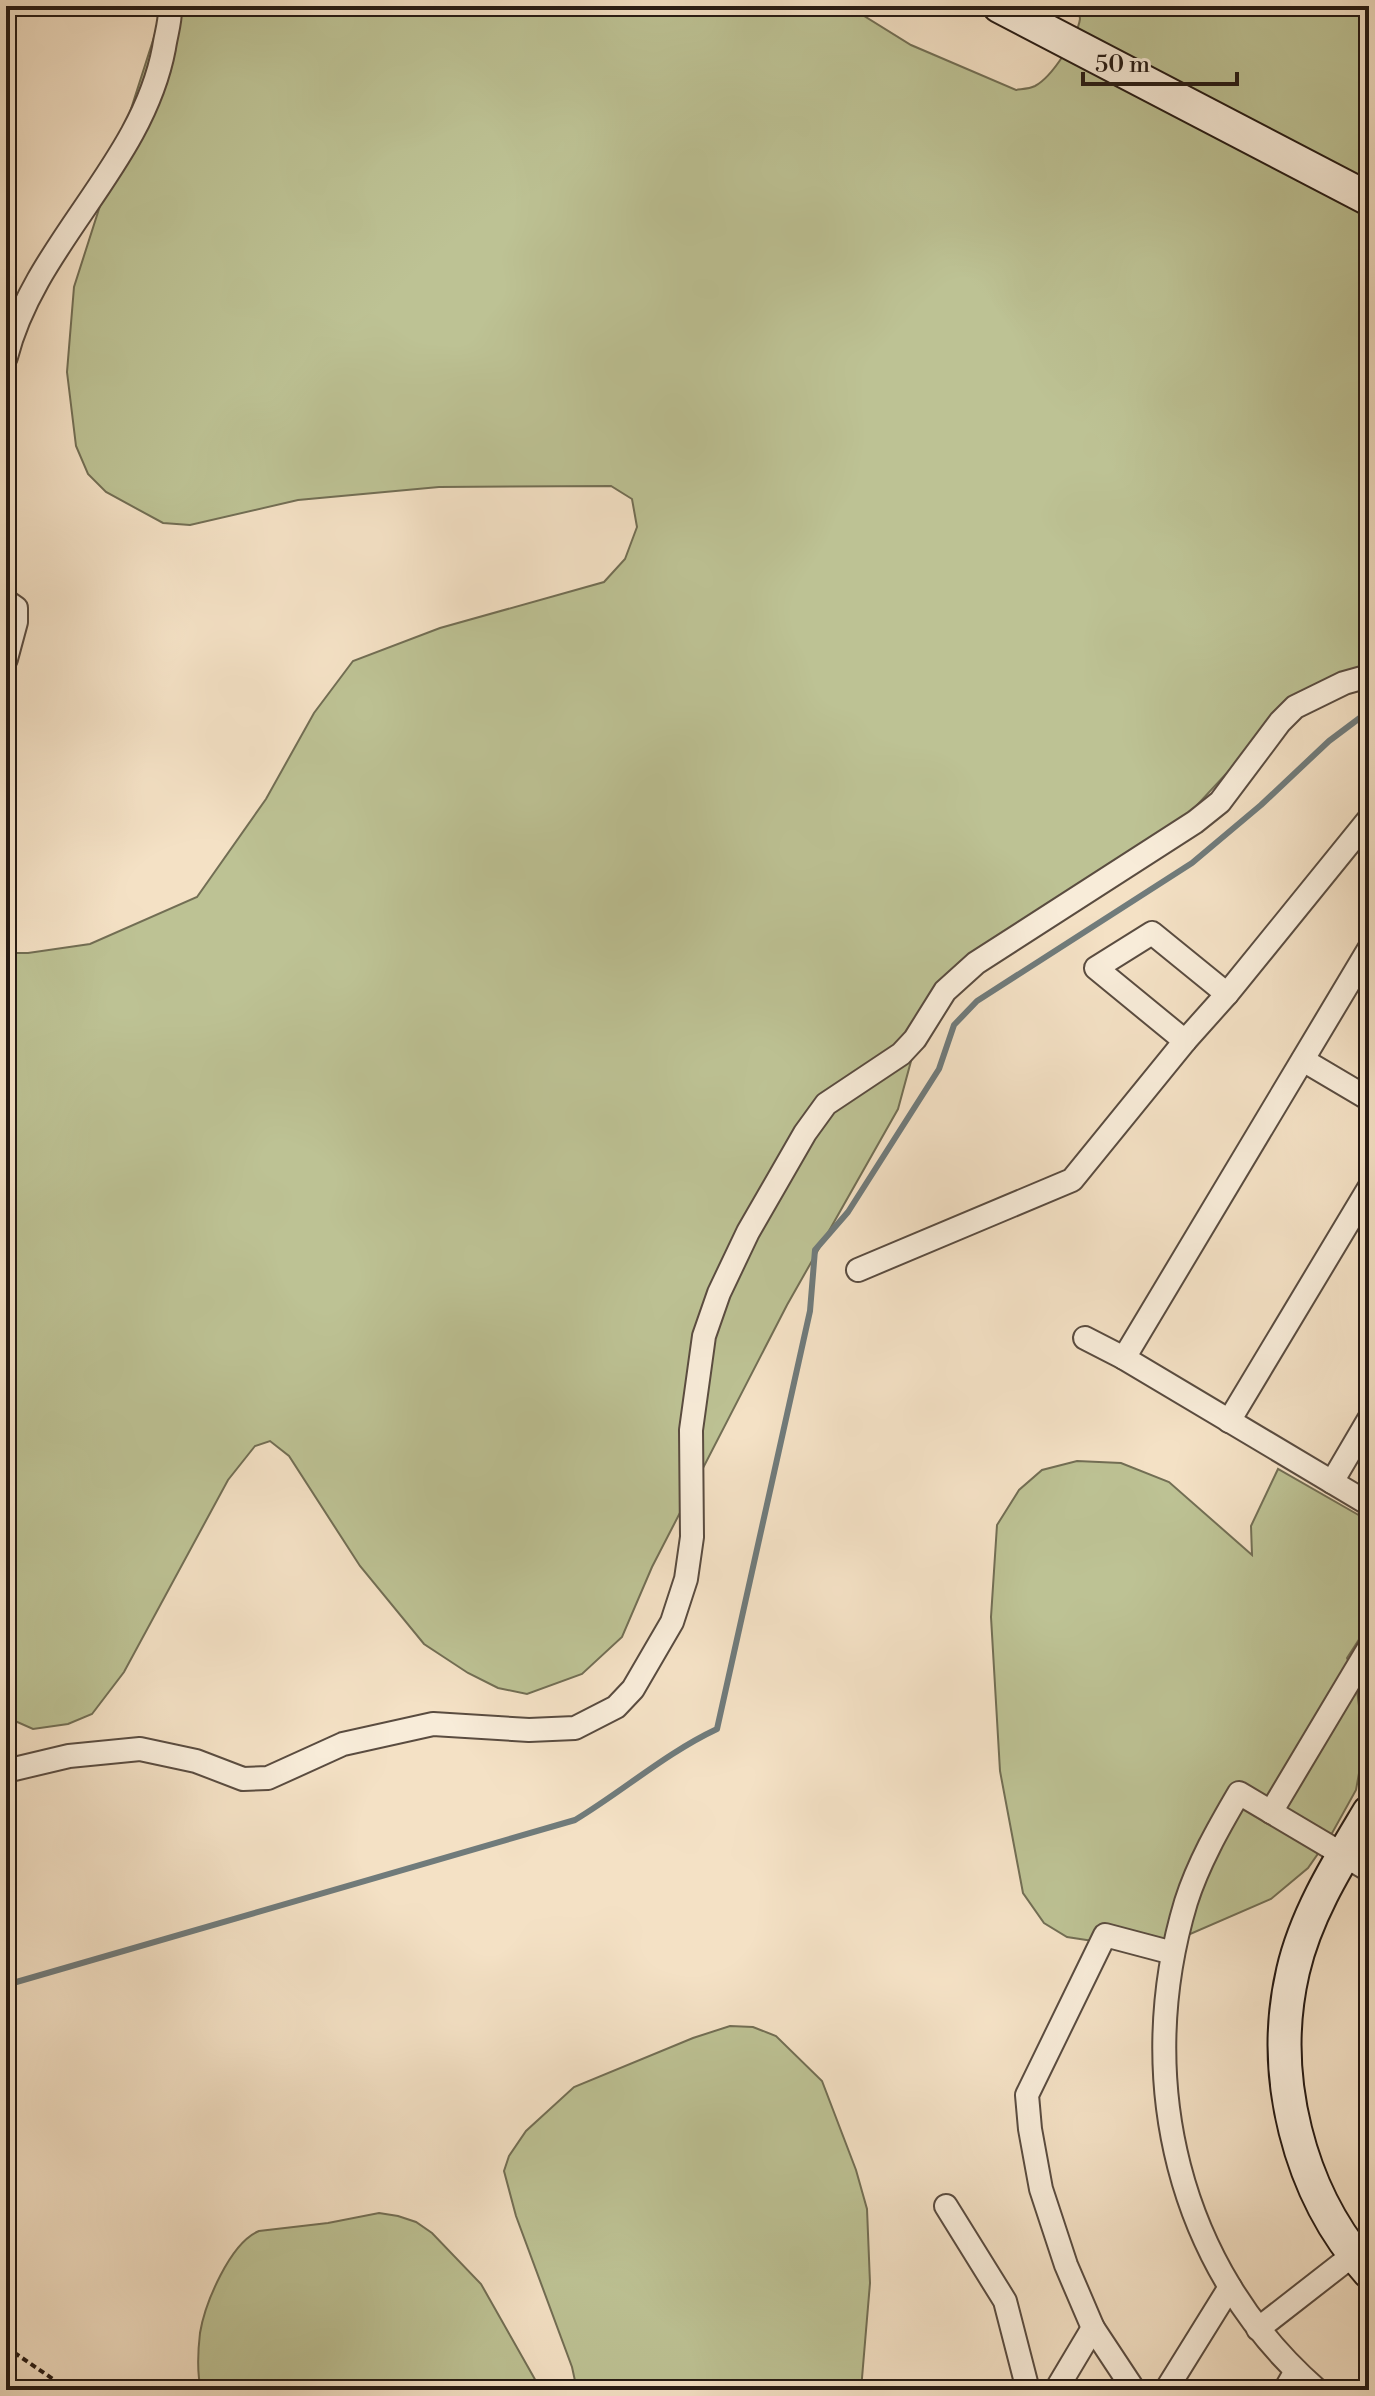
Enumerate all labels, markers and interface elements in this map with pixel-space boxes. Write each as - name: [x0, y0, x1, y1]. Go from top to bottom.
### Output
- scale bar: [1083, 36, 1237, 86]
- text: 50 m: [1095, 50, 1150, 80]

